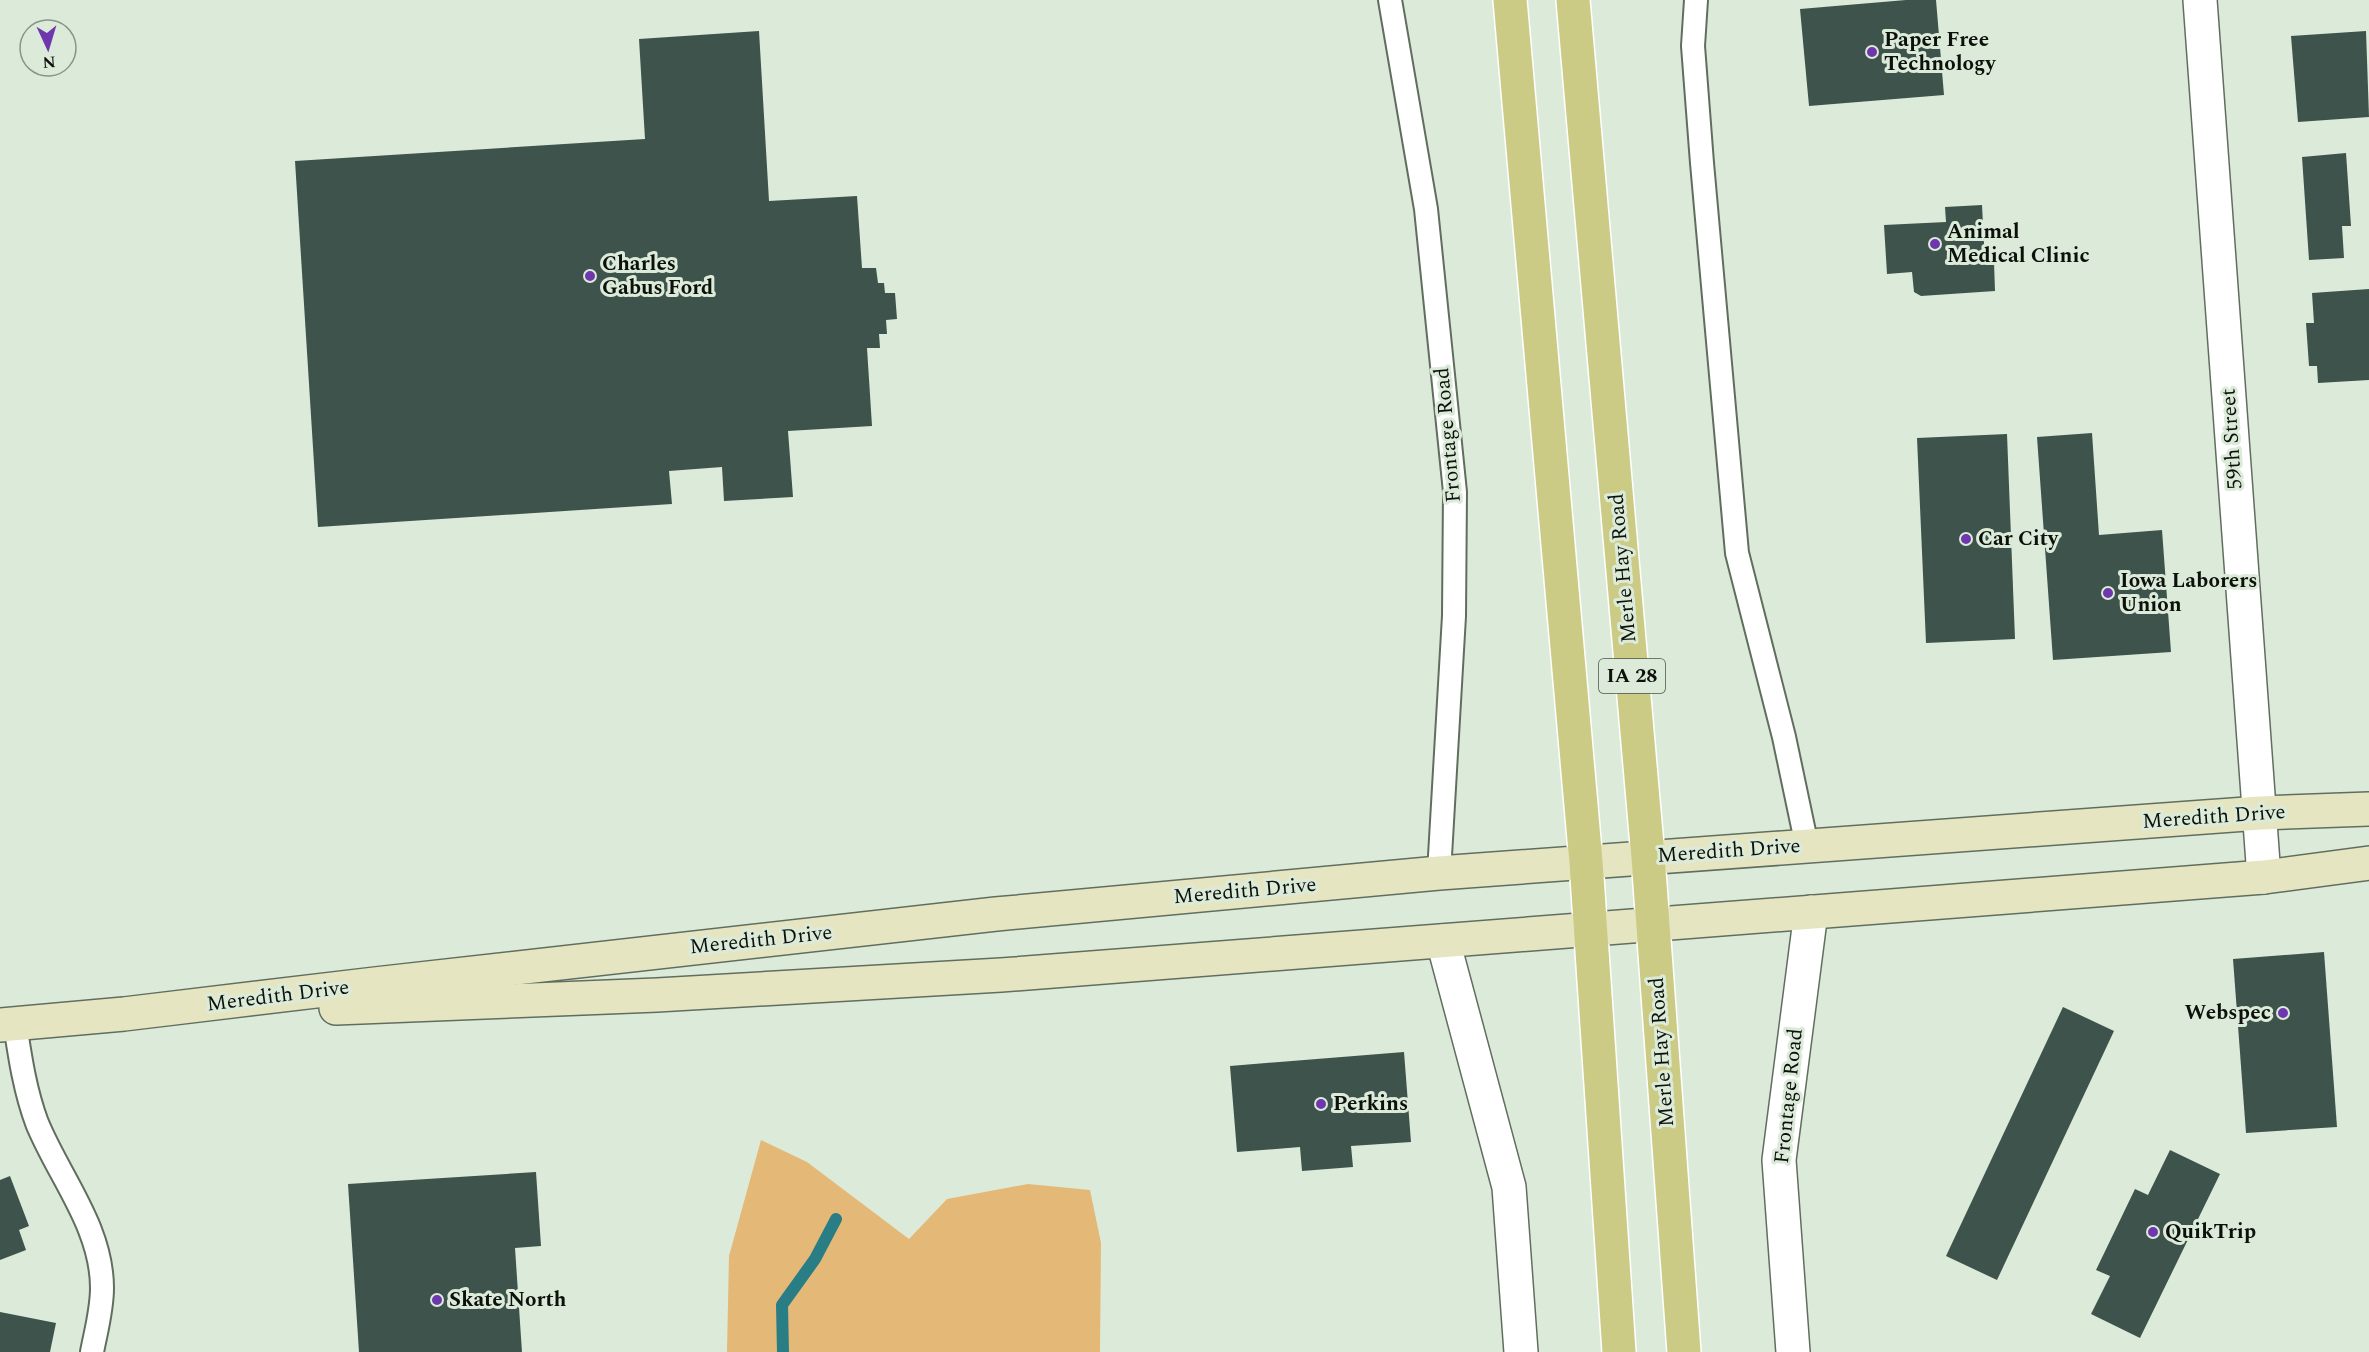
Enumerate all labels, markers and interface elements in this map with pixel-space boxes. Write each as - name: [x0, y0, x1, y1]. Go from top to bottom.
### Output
- north arrow: [18, 18, 78, 78]
- place label: Paper Free Technology: [1884, 24, 1996, 80]
- marker: Paper Free Technology: [1865, 45, 1879, 59]
- text: N: [42, 50, 56, 74]
- place label: Animal Medical Clinic: [1947, 216, 2090, 272]
- marker: Animal Medical Clinic: [1928, 237, 1942, 251]
- place label: Charles Gabus Ford: [602, 248, 713, 304]
- marker: Charles Gabus Ford: [583, 269, 597, 283]
- street label: Frontage Road: [1426, 366, 1470, 504]
- street label: 59th Street: [2213, 387, 2251, 491]
- street label: Merle Hay Road: [1601, 492, 1645, 644]
- place label: Car City: [1978, 523, 2059, 555]
- marker: Car City: [1959, 532, 1973, 546]
- place label: Iowa Laborers Union: [2120, 565, 2257, 621]
- marker: Iowa Laborers Union: [2101, 586, 2115, 600]
- road number: IA 28: [1599, 659, 1665, 693]
- street label: Meredith Drive: [2141, 796, 2287, 838]
- street label: Meredith Drive: [1656, 830, 1802, 872]
- street label: Meredith Drive: [1172, 869, 1318, 913]
- street label: Meredith Drive: [688, 917, 834, 963]
- street label: Meredith Drive: [205, 971, 351, 1021]
- street label: Merle Hay Road: [1641, 976, 1683, 1128]
- place label: Webspec: [2185, 997, 2271, 1029]
- marker: Webspec: [2276, 1006, 2290, 1020]
- street label: Frontage Road: [1766, 1027, 1812, 1165]
- place label: Perkins: [1333, 1088, 1408, 1120]
- marker: Perkins: [1314, 1097, 1328, 1111]
- place label: QuikTrip: [2165, 1216, 2256, 1248]
- marker: QuikTrip: [2146, 1225, 2160, 1239]
- place label: Skate North: [449, 1284, 567, 1316]
- marker: Skate North: [430, 1293, 444, 1307]

